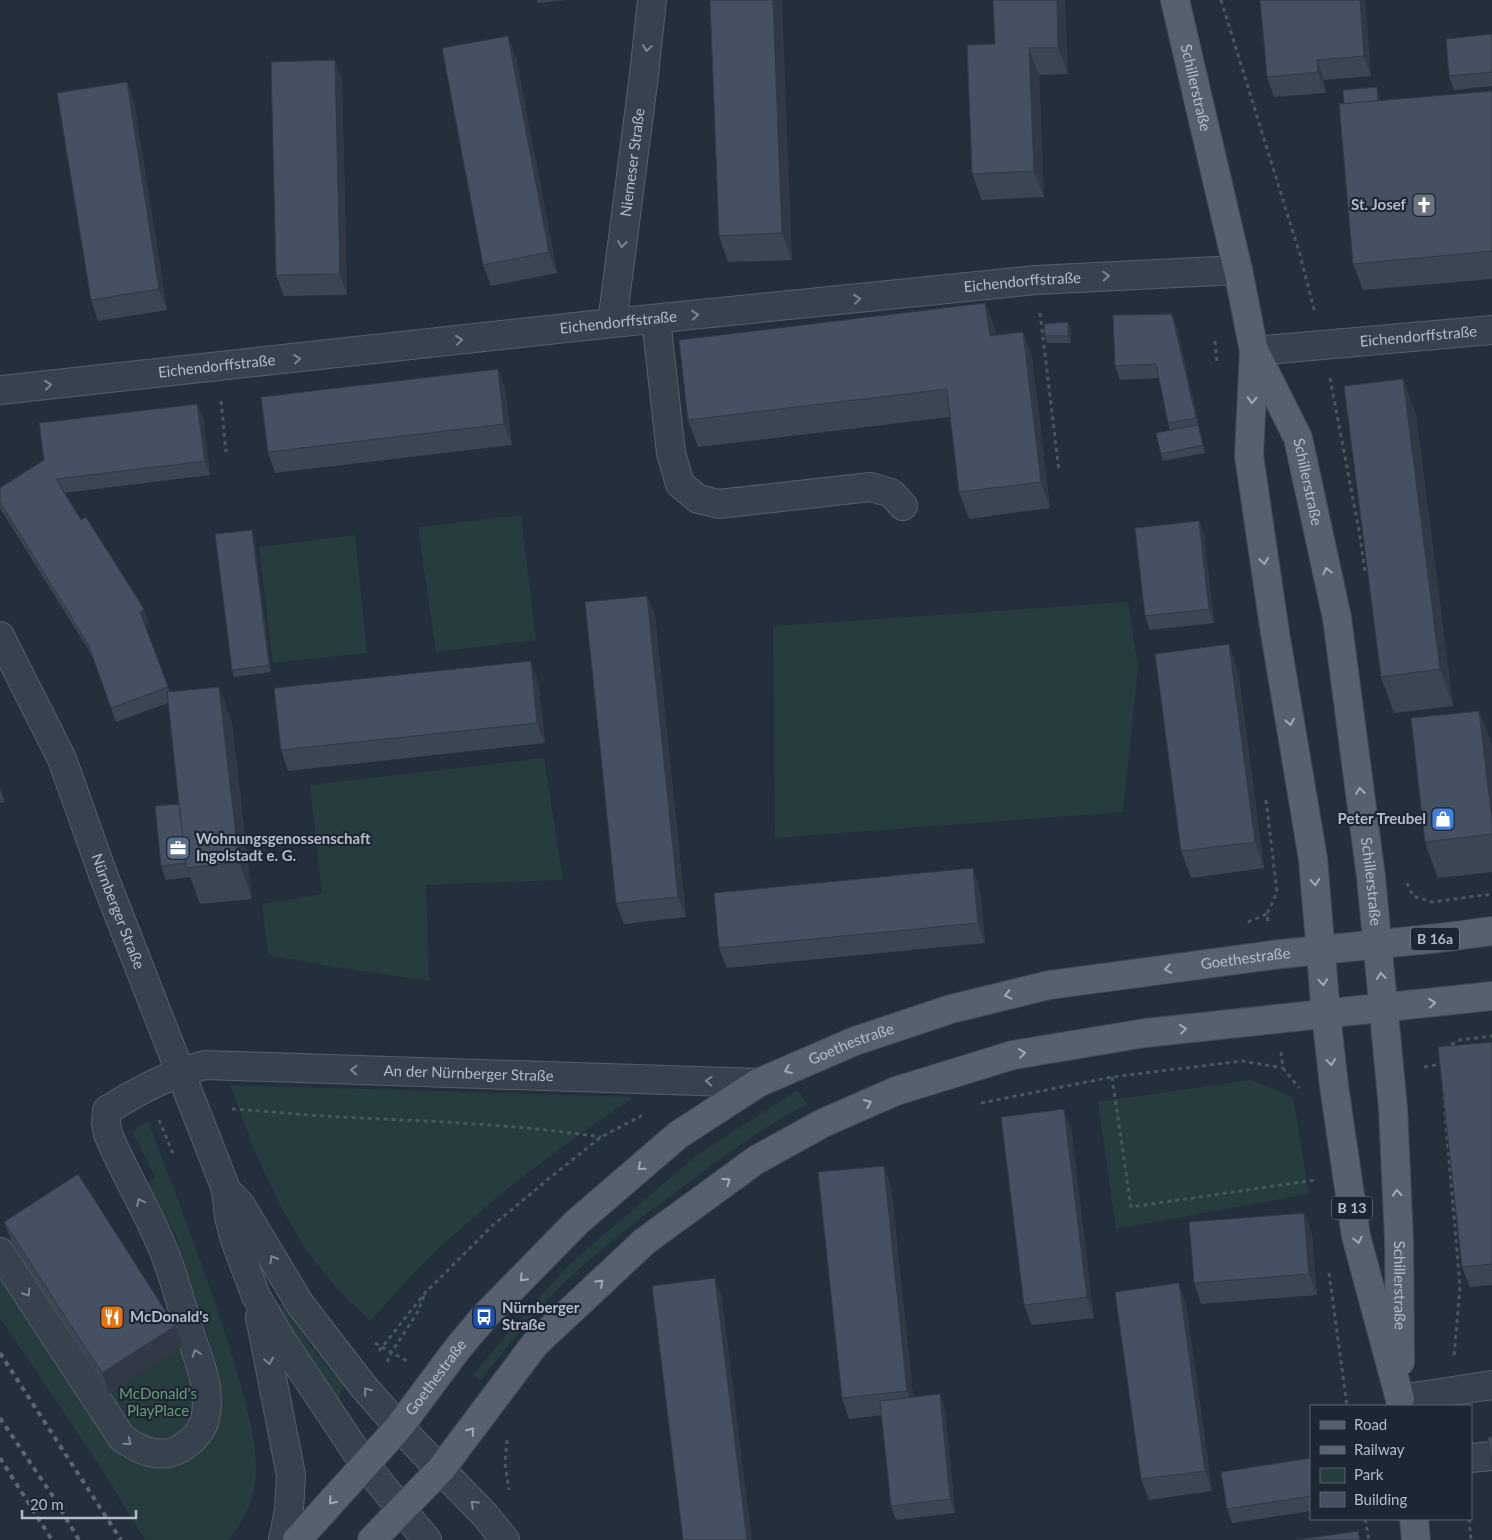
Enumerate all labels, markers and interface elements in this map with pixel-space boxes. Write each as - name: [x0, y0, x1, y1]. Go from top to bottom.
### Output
- street label: Schillerstraße: [1178, 42, 1215, 133]
- one-way arrow: [641, 45, 652, 53]
- street label: Niemeser Straße: [616, 107, 648, 218]
- church icon: St. Josef: [1411, 192, 1437, 218]
- place label: St. Josef: [1351, 195, 1407, 213]
- one-way arrow: [617, 241, 628, 249]
- street label: Eichendorffstraße: [963, 268, 1081, 295]
- one-way arrow: [1102, 271, 1110, 282]
- one-way arrow: [853, 293, 861, 304]
- street label: Eichendorffstraße: [559, 306, 678, 337]
- one-way arrow: [691, 310, 699, 321]
- street label: Eichendorffstraße: [1359, 321, 1478, 350]
- one-way arrow: [455, 335, 463, 346]
- street label: Eichendorffstraße: [157, 350, 276, 381]
- one-way arrow: [293, 354, 301, 365]
- one-way arrow: [45, 380, 53, 391]
- one-way arrow: [1247, 396, 1257, 404]
- street label: Schillerstraße: [1290, 436, 1327, 527]
- one-way arrow: [1259, 557, 1269, 565]
- one-way arrow: [1322, 566, 1332, 575]
- one-way arrow: [1284, 717, 1294, 726]
- one-way arrow: [1355, 787, 1366, 795]
- shop icon: Peter Treubel: [1430, 806, 1456, 832]
- place label: Peter Treubel: [1338, 809, 1426, 827]
- place label: Wohnungsgenossenschaft Ingolstadt e. G.: [196, 829, 371, 864]
- office icon: Wohnungsgenossenschaft Ingolstadt e. G.: [165, 835, 191, 861]
- street label: Schillerstraße: [1358, 836, 1386, 927]
- street label: Nürnberger Straße: [88, 851, 149, 971]
- one-way arrow: [1309, 878, 1320, 886]
- road number: B 16a: [1411, 928, 1459, 951]
- street label: Goethestraße: [1199, 943, 1291, 973]
- one-way arrow: [1164, 963, 1172, 974]
- one-way arrow: [1375, 972, 1386, 980]
- one-way arrow: [1317, 978, 1328, 986]
- one-way arrow: [1003, 989, 1012, 1000]
- one-way arrow: [1429, 998, 1437, 1009]
- street label: Goethestraße: [805, 1019, 896, 1068]
- one-way arrow: [1179, 1024, 1187, 1035]
- one-way arrow: [1018, 1049, 1026, 1059]
- one-way arrow: [1325, 1058, 1336, 1066]
- street label: An der Nürnberger Straße: [383, 1061, 554, 1084]
- one-way arrow: [784, 1063, 793, 1074]
- one-way arrow: [350, 1064, 358, 1075]
- one-way arrow: [705, 1076, 713, 1086]
- one-way arrow: [863, 1099, 872, 1110]
- one-way arrow: [638, 1161, 647, 1170]
- one-way arrow: [721, 1178, 731, 1187]
- one-way arrow: [1391, 1188, 1402, 1196]
- road number: B 13: [1332, 1196, 1372, 1220]
- one-way arrow: [136, 1198, 146, 1207]
- one-way arrow: [1352, 1236, 1363, 1245]
- street label: Schillerstraße: [1391, 1241, 1410, 1330]
- one-way arrow: [269, 1255, 279, 1264]
- one-way arrow: [520, 1272, 529, 1281]
- one-way arrow: [595, 1280, 604, 1289]
- one-way arrow: [21, 1287, 30, 1297]
- place label: Nürnberger Straße: [502, 1298, 580, 1333]
- restaurant icon: McDonald's: [99, 1304, 125, 1330]
- bus stop icon: Nürnberger Straße: [471, 1304, 497, 1330]
- place label: McDonald's: [130, 1307, 209, 1325]
- street label: Goethestraße: [401, 1335, 470, 1418]
- one-way arrow: [192, 1350, 202, 1358]
- one-way arrow: [263, 1357, 274, 1365]
- park label: McDonald's PlayPlace: [119, 1384, 197, 1419]
- one-way arrow: [363, 1387, 372, 1396]
- legend: [1310, 1405, 1472, 1520]
- text: Road: [1354, 1415, 1387, 1433]
- one-way arrow: [465, 1427, 474, 1437]
- one-way arrow: [122, 1436, 131, 1444]
- text: Railway: [1354, 1440, 1405, 1458]
- text: Park: [1354, 1465, 1384, 1483]
- scale bar: [22, 1488, 136, 1520]
- text: Building: [1354, 1490, 1407, 1508]
- text: 20 m: [30, 1495, 64, 1513]
- one-way arrow: [329, 1496, 338, 1505]
- one-way arrow: [470, 1501, 479, 1510]

